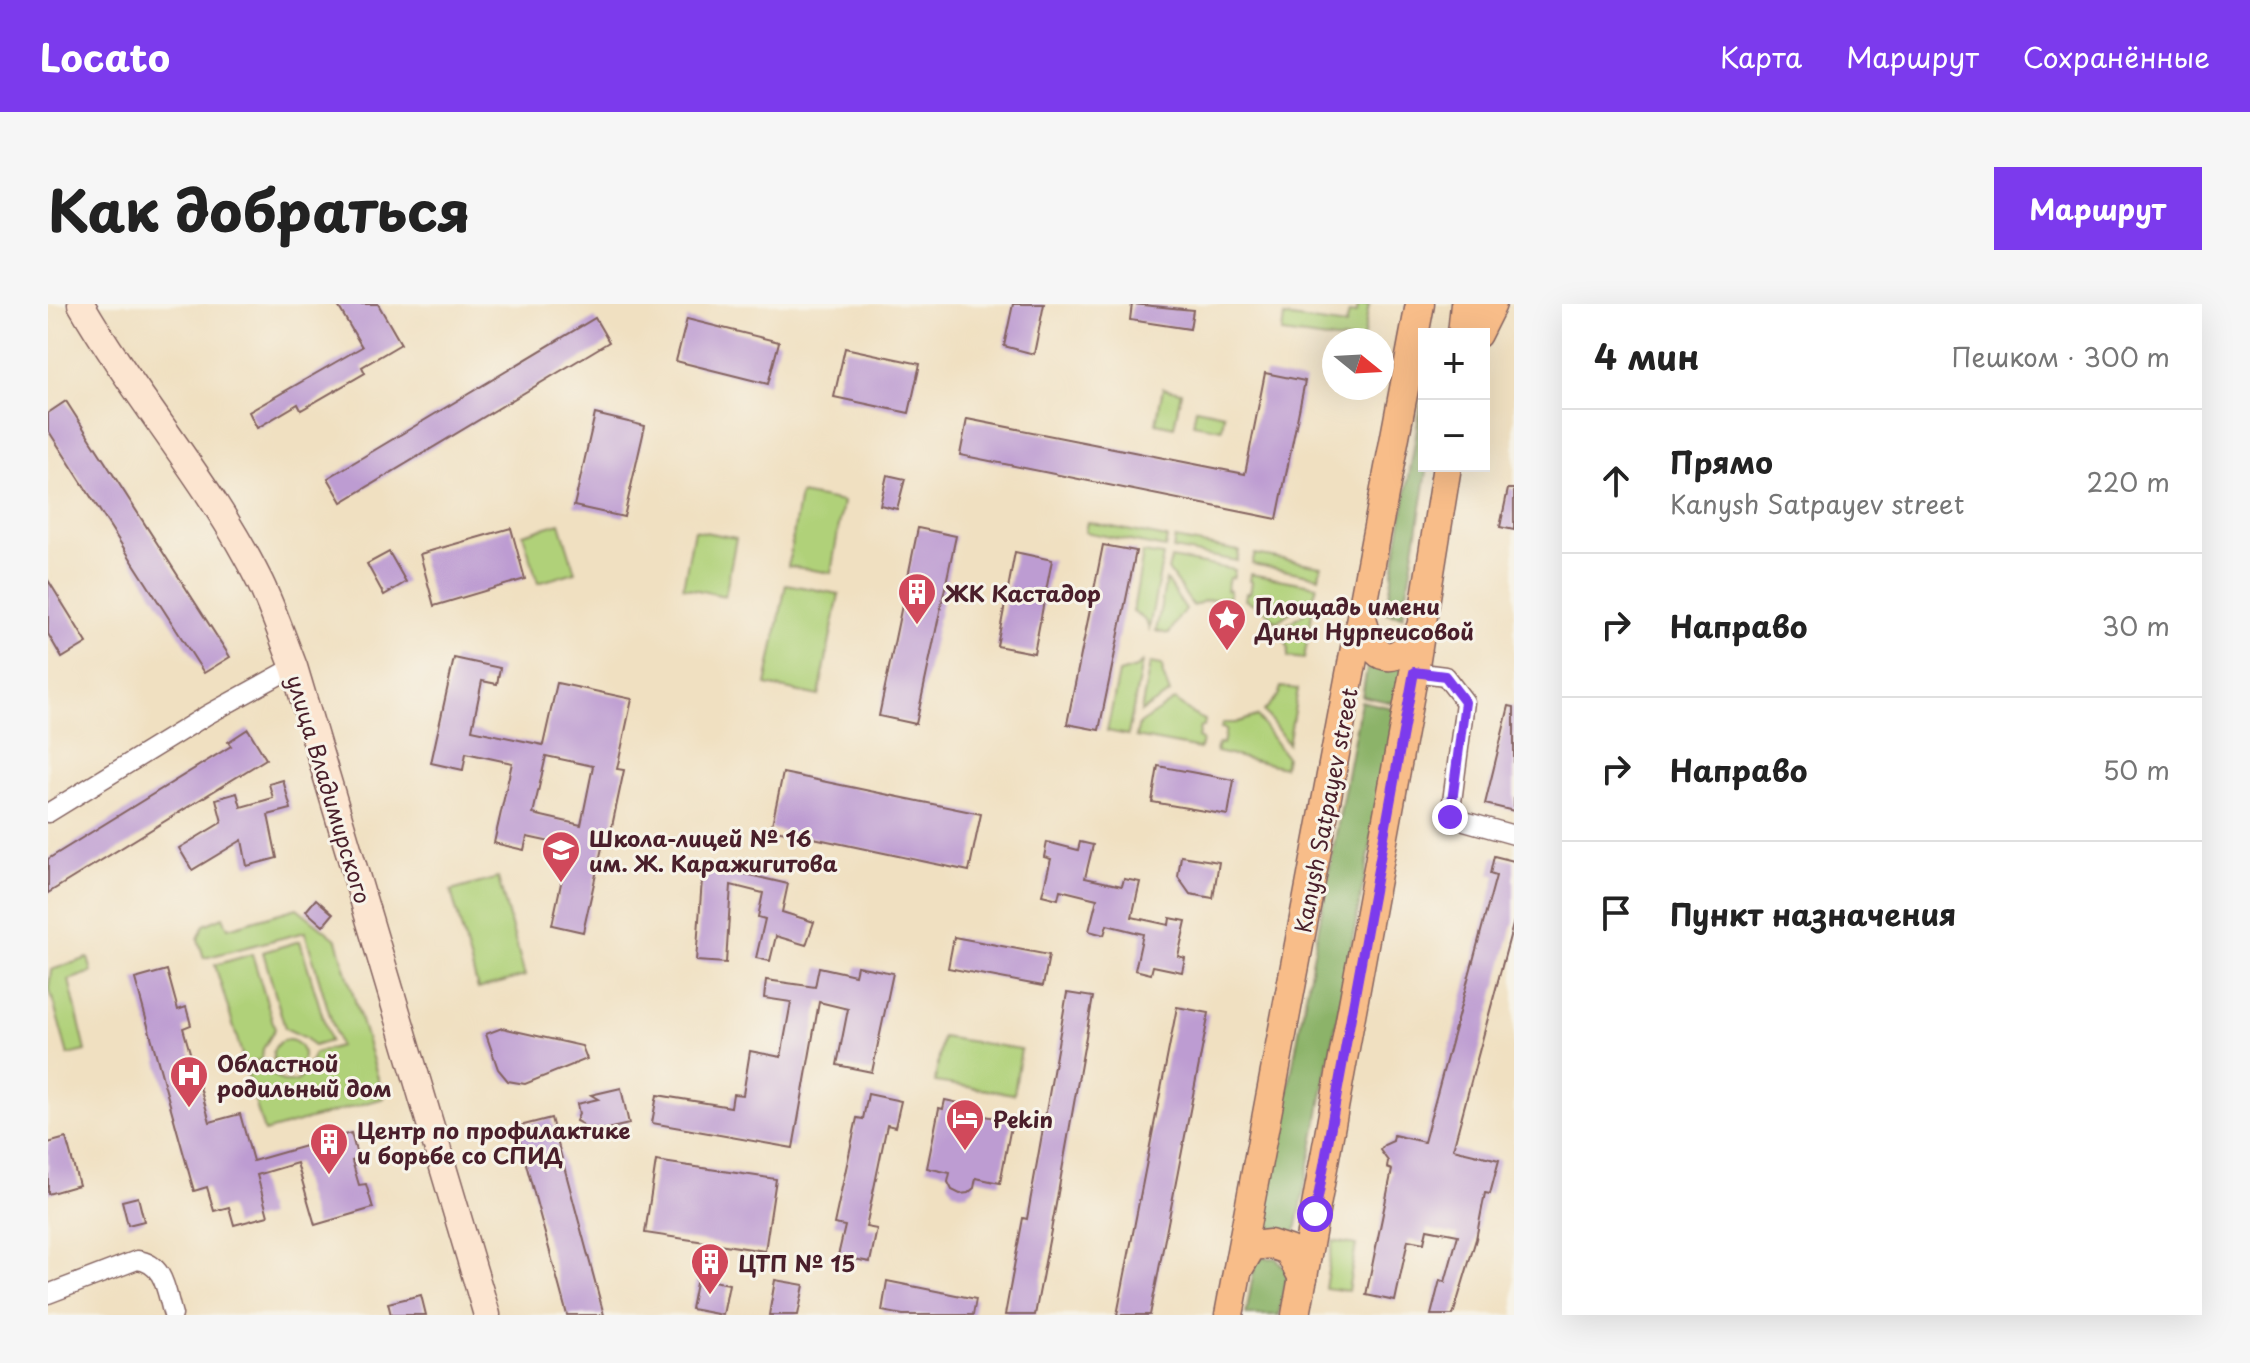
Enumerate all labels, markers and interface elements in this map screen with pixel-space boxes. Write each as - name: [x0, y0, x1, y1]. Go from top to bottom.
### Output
- text: Locato: [40, 28, 170, 85]
- text: Карта: [1720, 35, 1802, 78]
- text: Маршрут: [1846, 35, 1979, 78]
- text: Сохранённые: [2023, 35, 2210, 78]
- text: Как добраться: [48, 166, 471, 251]
- button: Маршрут: [1994, 167, 2202, 250]
- north arrow: [1322, 328, 1394, 400]
- map controls: [1418, 328, 1490, 472]
- button: +: [1418, 328, 1490, 400]
- text: 4 мин: [1594, 330, 1699, 382]
- text: Пешком · 300 m: [1952, 337, 2170, 376]
- button: −: [1418, 400, 1490, 472]
- text: Прямо: [1670, 439, 1773, 484]
- icon: ahead: [1594, 459, 1638, 503]
- text: 220 m: [2086, 462, 2170, 501]
- text: Kanysh Satpayev street: [1670, 484, 1964, 523]
- building icon: ЖК Кастадор: [896, 571, 938, 626]
- place label: ЖК Кастадор: [944, 576, 1101, 609]
- place label: Площадь имени Дины Нурпеисовой: [1254, 589, 1474, 647]
- place icon: Площадь имени Дины Нурпеисовой: [1206, 597, 1248, 652]
- icon: right: [1594, 603, 1638, 647]
- text: Направо: [1670, 603, 1808, 648]
- text: 30 m: [2102, 606, 2170, 645]
- street label: улица Владимирского: [279, 670, 381, 908]
- street label: Kanysh Satpayev street: [1285, 685, 1365, 935]
- icon: right: [1594, 747, 1638, 791]
- text: Направо: [1670, 747, 1808, 792]
- text: 50 m: [2103, 750, 2170, 789]
- route end: [1432, 799, 1468, 835]
- place label: Школа-лицей № 16 им. Ж. Каражигитова: [589, 821, 838, 879]
- school or university icon: Школа-лицей № 16 им. Ж. Каражигитова: [540, 829, 582, 884]
- icon: arrive: [1594, 891, 1638, 935]
- text: Пункт назначения: [1670, 891, 1956, 936]
- place label: Областной родильный дом: [217, 1046, 392, 1104]
- hospital icon: Областной родильный дом: [168, 1054, 210, 1109]
- hotel icon: Pekin: [944, 1097, 986, 1152]
- place label: Pekin: [993, 1102, 1053, 1135]
- place label: Центр по профилактике и борьбе со СПИД: [357, 1113, 631, 1171]
- building icon: Центр по профилактике и борьбе со СПИД: [308, 1121, 350, 1176]
- route start: [1297, 1196, 1333, 1232]
- building icon: ЦТП № 15: [689, 1241, 731, 1296]
- place label: ЦТП № 15: [738, 1246, 856, 1279]

